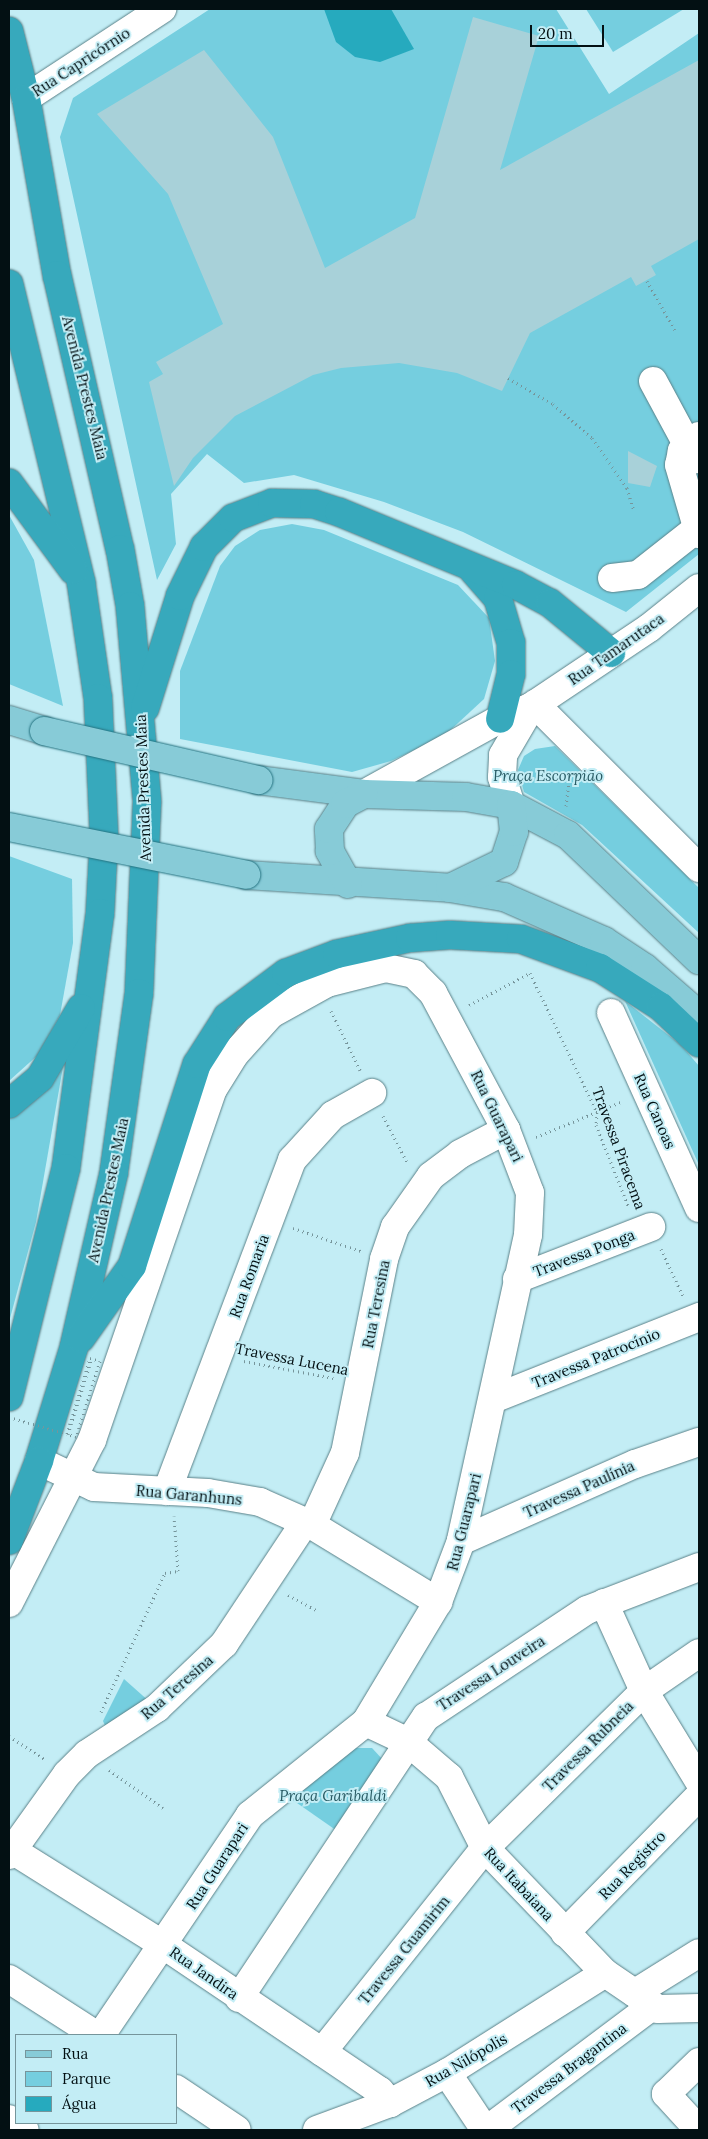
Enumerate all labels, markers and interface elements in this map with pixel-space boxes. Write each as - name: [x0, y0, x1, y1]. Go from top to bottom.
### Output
- scale bar: [533, 15, 607, 47]
- street label: Rua Capricórnio: [29, 24, 133, 100]
- text: 20 m: [538, 24, 573, 43]
- street label: Avenida Prestes Maia: [58, 314, 112, 462]
- street label: Rua Tamarutaca: [565, 609, 667, 689]
- street label: Avenida Prestes Maia: [131, 714, 155, 862]
- park label: Praça Escorpião: [493, 767, 603, 785]
- street label: Rua Guarapari: [467, 1067, 527, 1165]
- street label: Rua Canoas: [630, 1070, 680, 1152]
- street label: Travessa Piracema: [588, 1084, 650, 1212]
- street label: Avenida Prestes Maia: [84, 1116, 132, 1264]
- street label: Travessa Ponga: [531, 1225, 637, 1281]
- street label: Rua Romaria: [226, 1232, 272, 1320]
- street label: Rua Teresina: [359, 1258, 393, 1350]
- street label: Travessa Patrocínio: [529, 1324, 663, 1392]
- street label: Travessa Lucena: [234, 1339, 350, 1379]
- street label: Travessa Paulínia: [521, 1456, 637, 1522]
- street label: Rua Guarapari: [443, 1471, 485, 1573]
- street label: Rua Garanhuns: [135, 1481, 243, 1509]
- street label: Travessa Louveira: [434, 1631, 548, 1715]
- street label: Rua Teresina: [137, 1651, 217, 1723]
- street label: Travessa Rubneia: [539, 1697, 637, 1795]
- park label: Praça Garibaldi: [279, 1787, 387, 1805]
- street label: Rua Guarapari: [182, 1819, 252, 1913]
- street label: Rua Registro: [595, 1827, 669, 1903]
- street label: Rua Itabaiana: [480, 1844, 558, 1924]
- street label: Travessa Guamirim: [355, 1892, 453, 2008]
- street label: Rua Jandira: [166, 1943, 242, 2003]
- street label: Travessa Bragantina: [508, 2019, 630, 2117]
- street label: Rua Nilópolis: [422, 2029, 510, 2091]
- legend: [15, 2034, 178, 2124]
- text: Rua: [62, 2044, 88, 2063]
- text: Parque: [62, 2069, 111, 2088]
- text: Água: [62, 2094, 96, 2113]

